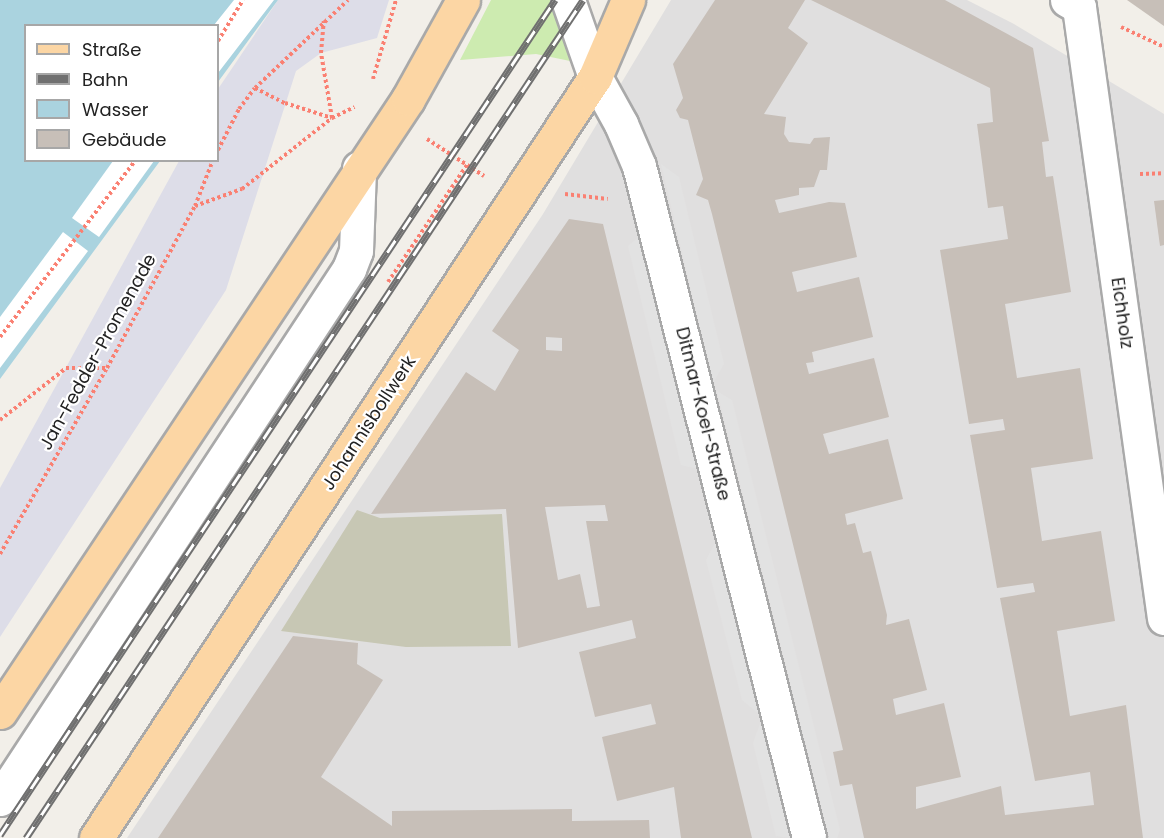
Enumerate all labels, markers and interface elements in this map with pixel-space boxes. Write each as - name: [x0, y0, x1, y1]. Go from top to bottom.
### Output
- legend: [24, 24, 219, 162]
- text: Straße: [82, 37, 141, 62]
- text: Bahn: [82, 67, 128, 92]
- text: Wasser: [82, 97, 148, 122]
- text: Gebäude: [82, 127, 166, 152]
- street label: Jan-Fedder-Promenade: [35, 250, 161, 454]
- street label: Eichholz: [1106, 276, 1138, 350]
- street label: Ditmar-Koel-Straße: [671, 325, 735, 503]
- street label: Johannisbollwerk: [317, 352, 421, 494]

